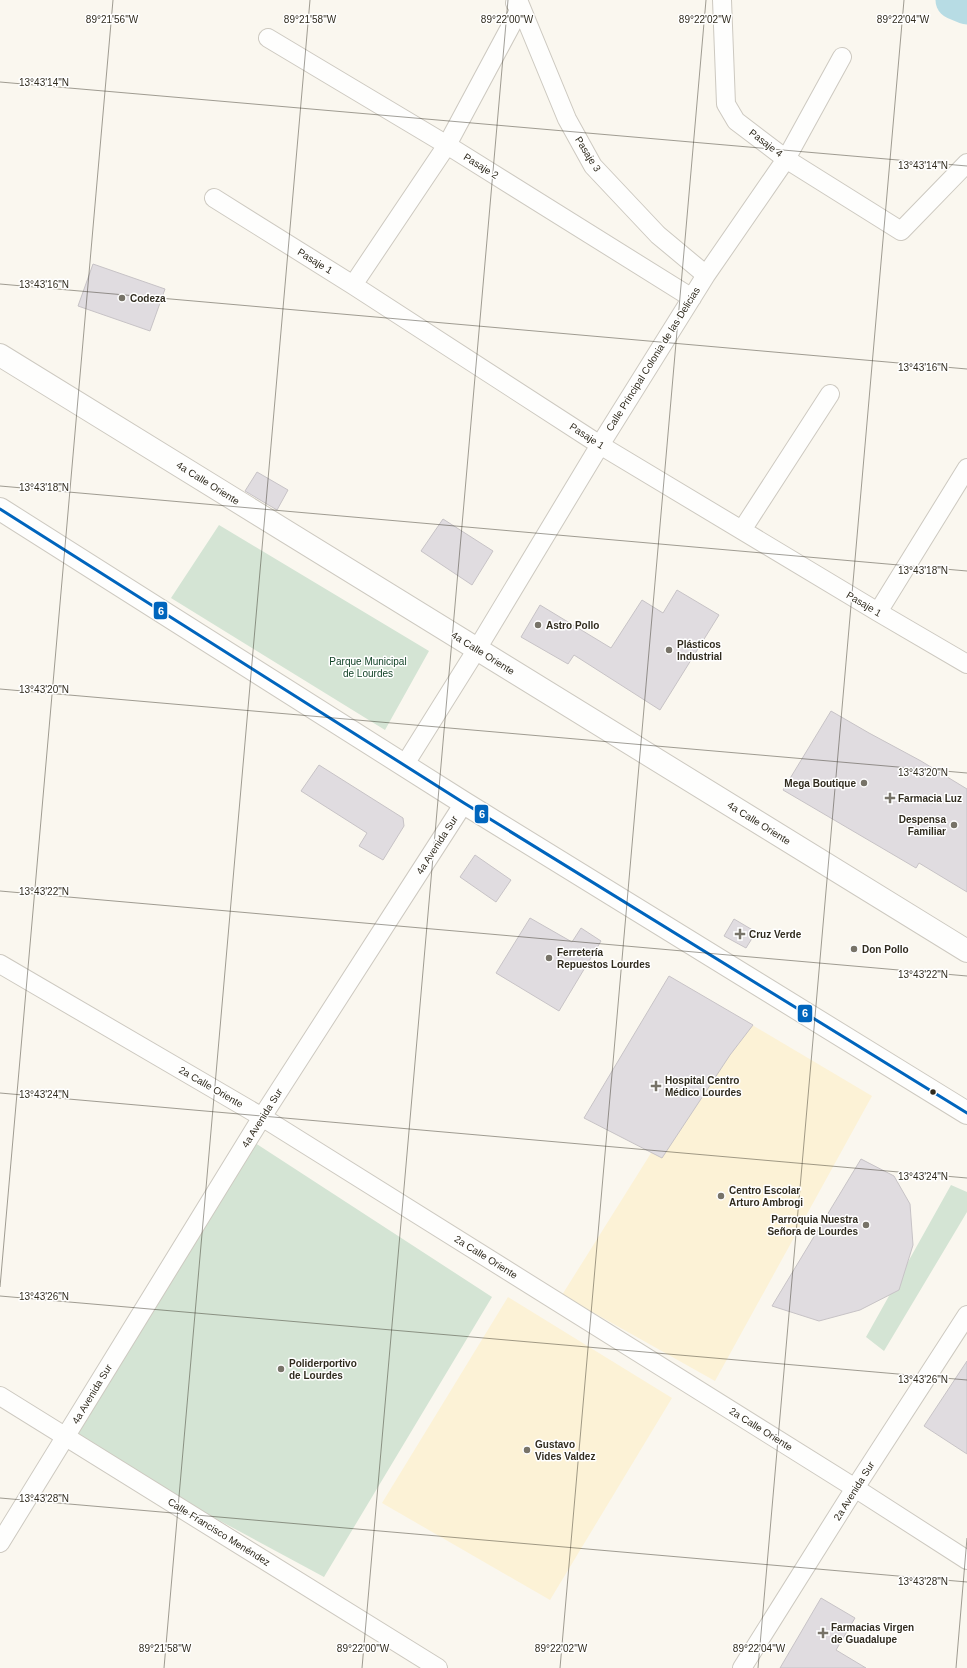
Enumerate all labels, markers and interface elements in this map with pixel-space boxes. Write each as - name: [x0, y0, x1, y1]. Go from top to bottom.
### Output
- text: 89°21'56"W: [86, 14, 139, 25]
- text: 89°21'58"W: [284, 14, 337, 25]
- text: 89°22'00"W: [481, 14, 534, 25]
- text: 89°22'02"W: [679, 14, 732, 25]
- text: 89°22'04"W: [877, 14, 930, 25]
- text: 13°43'14"N: [19, 77, 69, 88]
- street label: Pasaje 4: [747, 127, 785, 159]
- street label: Pasaje 3: [573, 135, 603, 174]
- street label: Pasaje 2: [462, 151, 501, 181]
- text: 13°43'14"N: [898, 160, 948, 171]
- street label: Pasaje 1: [296, 246, 335, 276]
- text: 13°43'16"N: [19, 279, 69, 290]
- street label: Calle Principal Colonia de las Delicias: [604, 285, 702, 433]
- marker: Codeza: [117, 293, 127, 303]
- place label: Codeza: [130, 293, 166, 304]
- text: 13°43'16"N: [898, 362, 948, 373]
- street label: Pasaje 1: [568, 421, 607, 451]
- street label: 4a Calle Oriente: [174, 459, 242, 507]
- text: 13°43'18"N: [19, 482, 69, 493]
- text: 13°43'18"N: [898, 565, 948, 576]
- street label: Pasaje 1: [844, 589, 884, 619]
- line badge: 6: [153, 601, 168, 620]
- text: 6: [158, 605, 164, 617]
- marker: Astro Pollo: [533, 620, 543, 630]
- place label: Astro Pollo: [546, 620, 599, 631]
- street label: 4a Calle Oriente: [449, 629, 517, 677]
- place label: Plásticos Industrial: [677, 639, 722, 662]
- marker: Plásticos Industrial: [664, 645, 674, 655]
- park label: Parque Municipal de Lourdes: [329, 656, 407, 679]
- text: 13°43'20"N: [19, 684, 69, 695]
- text: 13°43'20"N: [898, 767, 948, 778]
- place label: Mega Boutique: [784, 778, 856, 789]
- marker: Mega Boutique: [859, 778, 869, 788]
- marker: Farmacia Luz: [885, 793, 895, 803]
- place label: Farmacia Luz: [898, 793, 962, 804]
- street label: 4a Calle Oriente: [725, 799, 793, 847]
- line badge: 6: [474, 804, 489, 824]
- text: 6: [479, 808, 485, 820]
- street label: 4a Avenida Sur: [414, 813, 460, 876]
- place label: Despensa Familiar: [899, 814, 946, 837]
- marker: Despensa Familiar: [949, 820, 959, 830]
- text: 13°43'22"N: [19, 886, 69, 897]
- marker: Cruz Verde: [734, 928, 746, 940]
- place label: Cruz Verde: [749, 929, 802, 940]
- marker: Don Pollo: [849, 944, 859, 954]
- place label: Don Pollo: [862, 944, 909, 955]
- place label: Ferretería Repuestos Lourdes: [557, 947, 651, 970]
- marker: Ferretería Repuestos Lourdes: [544, 953, 554, 963]
- text: 13°43'22"N: [898, 969, 948, 980]
- line badge: 6: [797, 1004, 813, 1023]
- text: 6: [802, 1007, 808, 1019]
- street label: 2a Calle Oriente: [177, 1064, 245, 1110]
- place label: Hospital Centro Médico Lourdes: [665, 1075, 742, 1098]
- marker: Hospital Centro Médico Lourdes: [650, 1080, 662, 1092]
- street label: 4a Avenida Sur: [239, 1086, 285, 1150]
- unlabelled marker: [928, 1087, 938, 1097]
- text: 13°43'24"N: [19, 1089, 69, 1100]
- text: 13°43'24"N: [898, 1171, 948, 1182]
- place label: Centro Escolar Arturo Ambrogi: [729, 1185, 803, 1208]
- marker: Centro Escolar Arturo Ambrogi: [716, 1191, 726, 1201]
- place label: Parroquia Nuestra Señora de Lourdes: [767, 1214, 858, 1237]
- marker: Parroquia Nuestra Señora de Lourdes: [861, 1220, 871, 1230]
- street label: 2a Calle Oriente: [452, 1233, 520, 1281]
- text: 13°43'26"N: [19, 1291, 69, 1302]
- place label: Poliderportivo de Lourdes: [289, 1358, 357, 1381]
- street label: 4a Avenida Sur: [70, 1362, 114, 1426]
- marker: Poliderportivo de Lourdes: [276, 1364, 286, 1374]
- text: 13°43'26"N: [898, 1374, 948, 1385]
- street label: 2a Calle Oriente: [727, 1405, 795, 1453]
- place label: Gustavo Vides Valdez: [535, 1439, 595, 1462]
- marker: Gustavo Vides Valdez: [522, 1445, 532, 1455]
- street label: 2a Avenida Sur: [831, 1459, 877, 1523]
- text: 13°43'28"N: [19, 1493, 69, 1504]
- street label: Calle Francisco Menéndez: [166, 1496, 272, 1568]
- text: 13°43'28"N: [898, 1576, 948, 1587]
- place label: Farmacias Virgen de Guadalupe: [831, 1622, 914, 1645]
- marker: Farmacias Virgen de Guadalupe: [818, 1628, 828, 1638]
- text: 89°21'58"W: [139, 1643, 192, 1654]
- text: 89°22'00"W: [337, 1643, 390, 1654]
- text: 89°22'02"W: [535, 1643, 588, 1654]
- text: 89°22'04"W: [733, 1643, 786, 1654]

